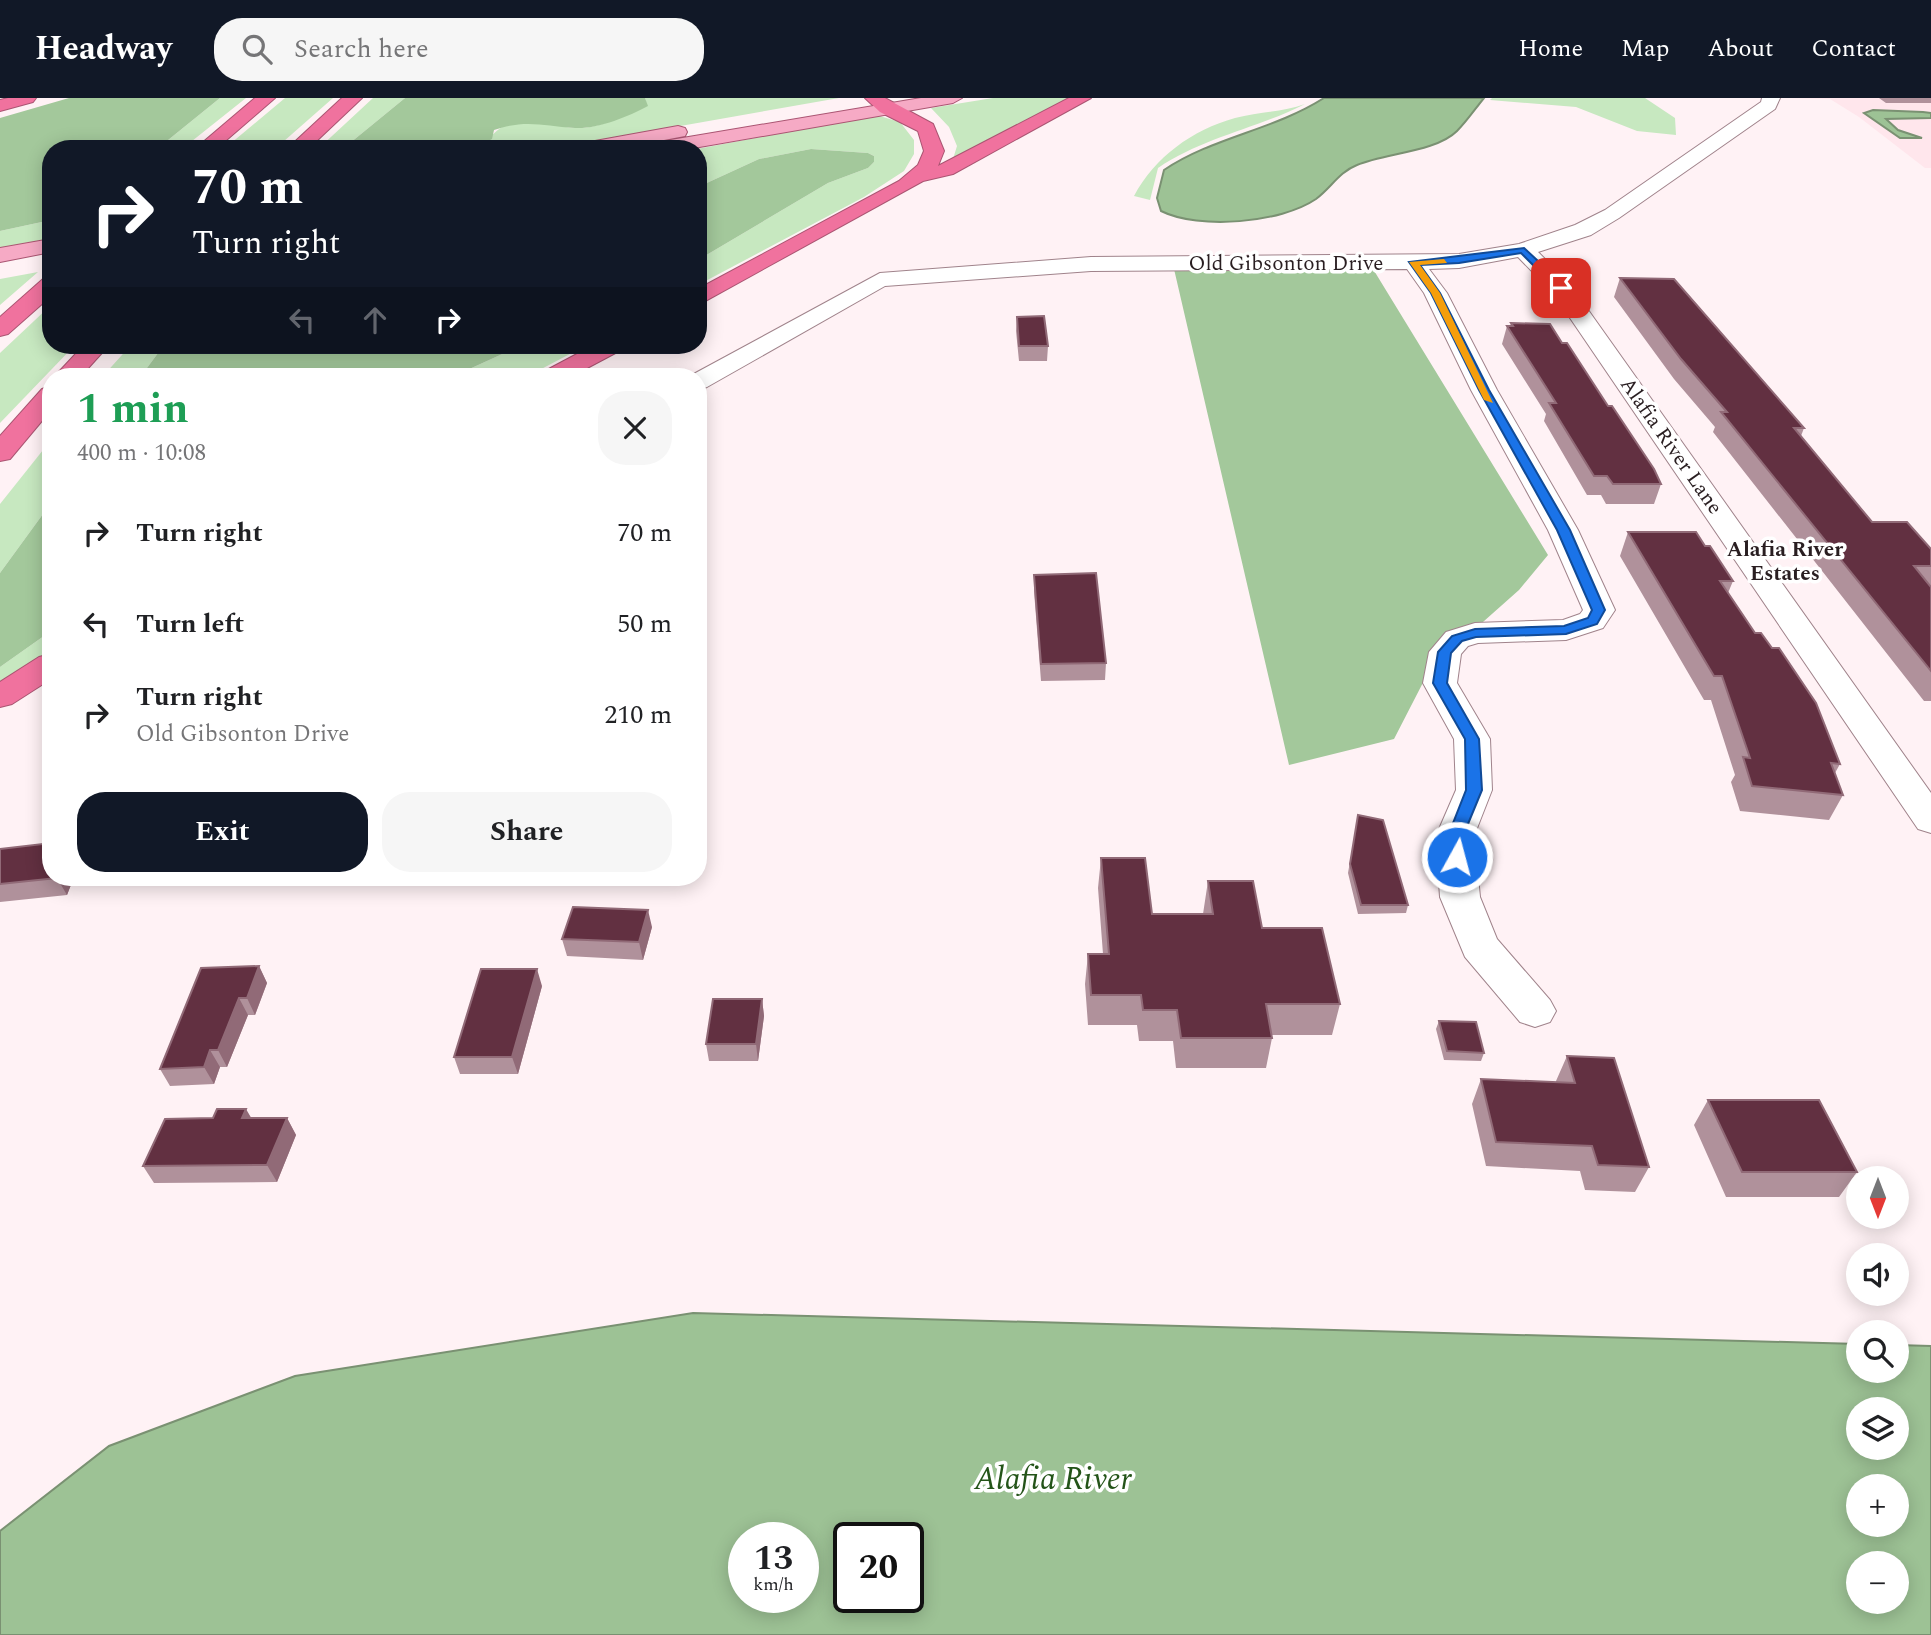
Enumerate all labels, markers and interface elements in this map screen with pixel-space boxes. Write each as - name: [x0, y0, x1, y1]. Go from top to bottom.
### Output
- search box: [214, 18, 704, 81]
- text: Headway: [35, 24, 172, 74]
- text: Search here: [294, 29, 429, 69]
- icon: search: [238, 30, 276, 68]
- text: Home: [1518, 31, 1583, 67]
- text: Map: [1621, 31, 1669, 67]
- text: About: [1707, 31, 1773, 67]
- text: Contact: [1811, 31, 1896, 67]
- text: 70 m: [192, 151, 303, 226]
- icon: right: [77, 168, 168, 259]
- text: Turn right: [192, 219, 340, 268]
- street label: Old Gibsonton Drive: [1189, 248, 1383, 280]
- pin: [1531, 258, 1591, 318]
- icon: arrive: [1542, 269, 1580, 307]
- icon: left: [283, 301, 321, 339]
- icon: ahead: [356, 301, 394, 339]
- icon: right: [429, 301, 467, 339]
- street label: Alafia River Lane: [1612, 371, 1730, 521]
- text: 1 min: [77, 378, 189, 441]
- button: close: [598, 391, 672, 465]
- text: 400 m · 10:08: [77, 436, 206, 471]
- text: Turn right: [136, 513, 263, 553]
- text: 70 m: [617, 513, 672, 553]
- icon: right: [77, 514, 115, 552]
- district label: Alafia River Estates: [1727, 534, 1843, 590]
- text: Turn left: [136, 604, 244, 644]
- text: 50 m: [617, 604, 672, 644]
- icon: left: [77, 605, 115, 643]
- text: Turn right: [136, 677, 263, 717]
- text: 210 m: [604, 695, 672, 735]
- icon: right: [77, 696, 115, 734]
- text: Old Gibsonton Drive: [136, 717, 349, 752]
- button: Exit: [77, 792, 368, 872]
- button: Share: [382, 792, 672, 872]
- position arrow: [1420, 820, 1494, 894]
- north arrow: [1846, 1166, 1909, 1228]
- map controls: [1846, 1166, 1909, 1614]
- button: sound: [1846, 1243, 1909, 1306]
- button: search: [1846, 1320, 1909, 1383]
- button: layers: [1846, 1397, 1909, 1460]
- water label: Alafia River: [973, 1455, 1133, 1504]
- button: +: [1846, 1474, 1909, 1537]
- speed limit sign: 20: [833, 1522, 924, 1613]
- text: 13: [754, 1532, 793, 1585]
- button: −: [1846, 1551, 1909, 1614]
- text: km/h: [753, 1571, 794, 1598]

